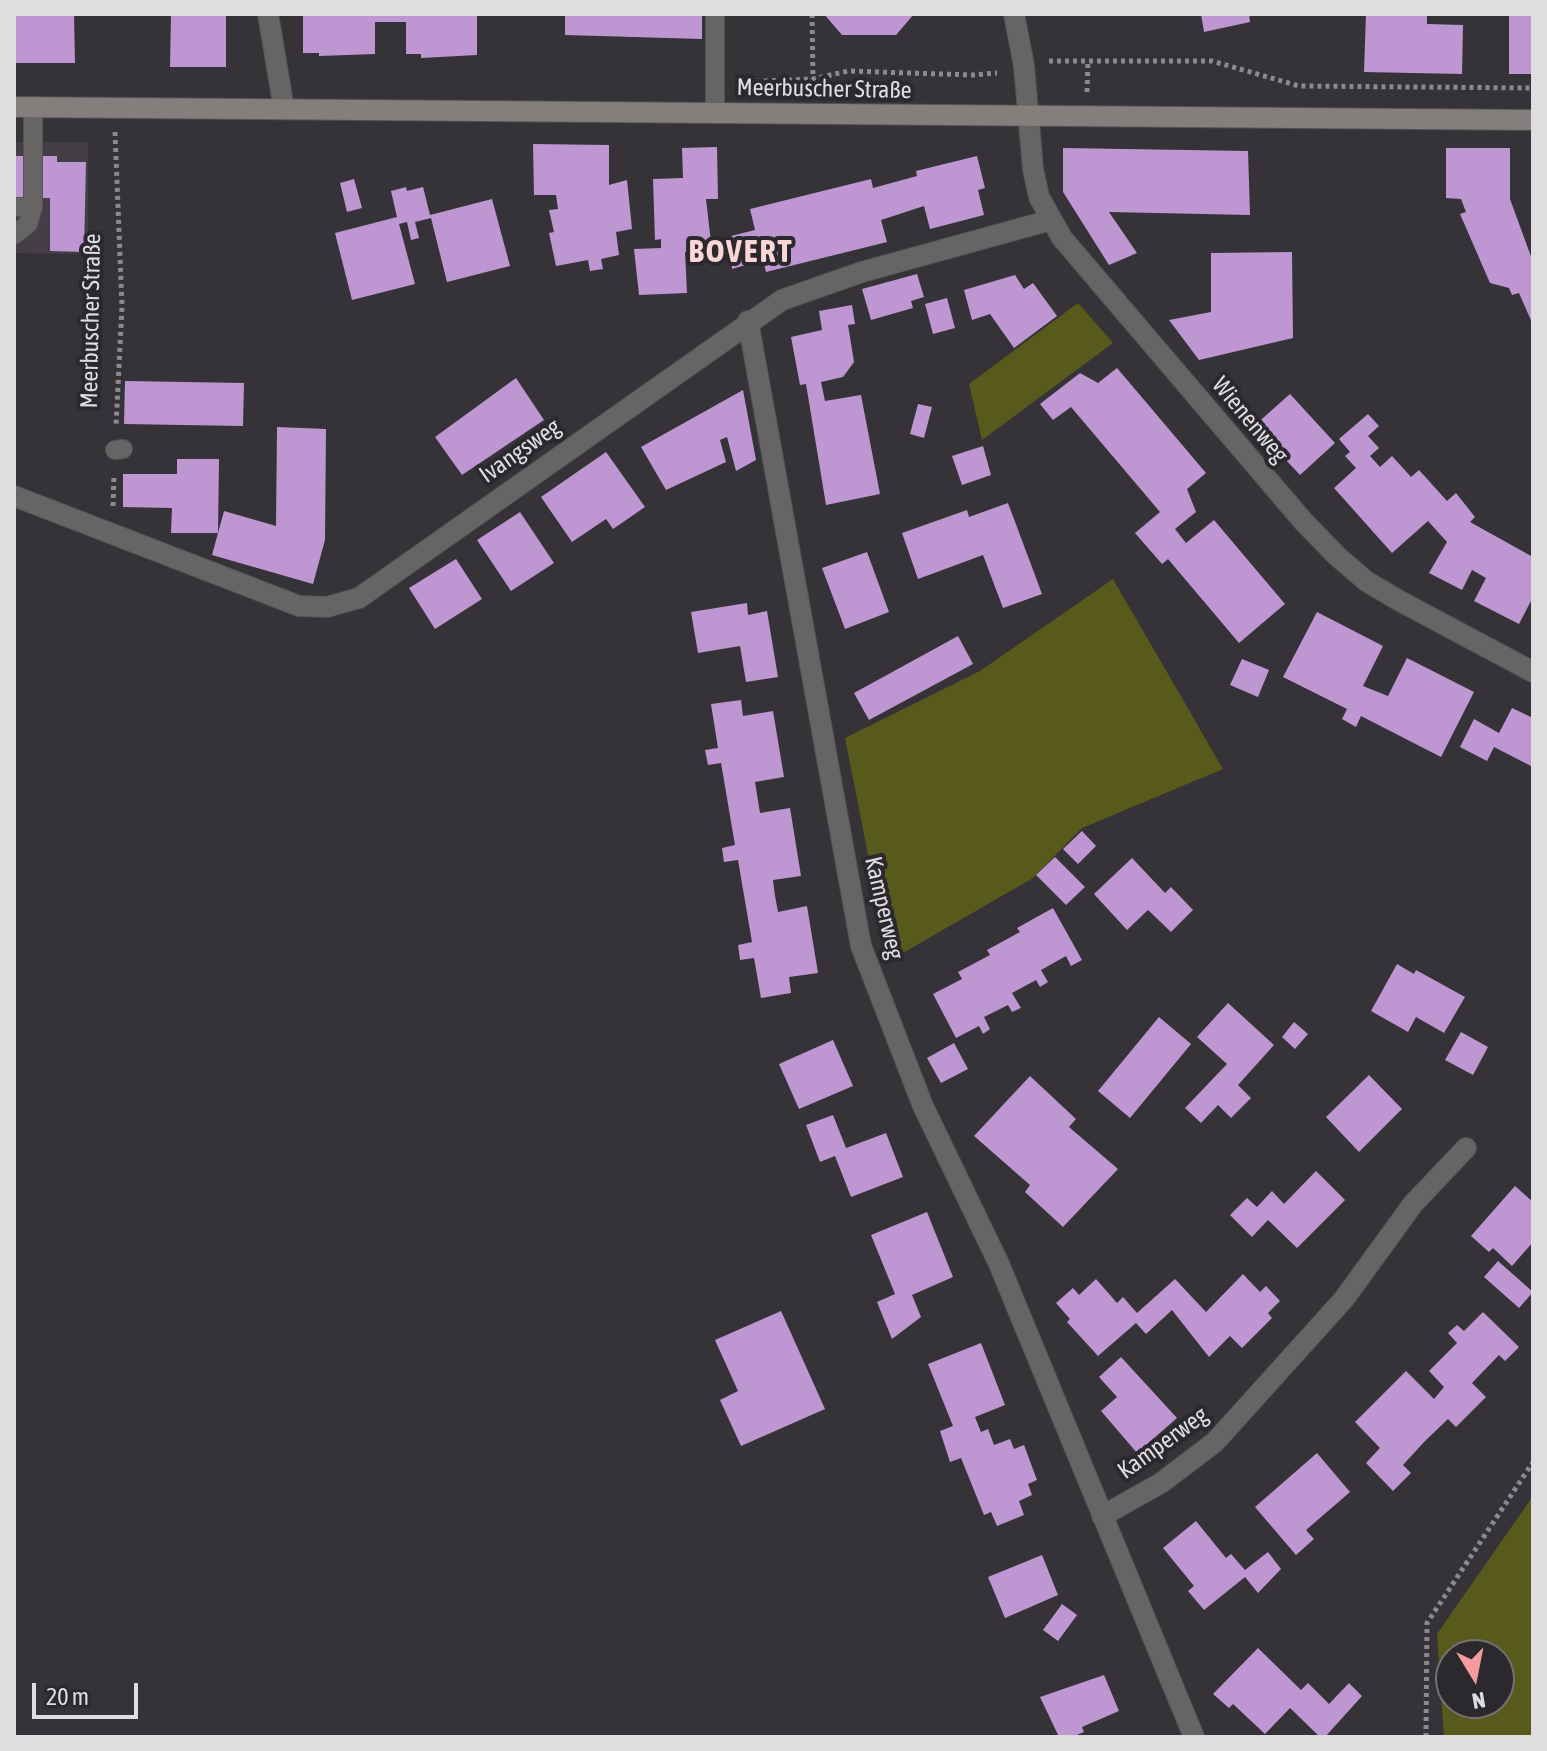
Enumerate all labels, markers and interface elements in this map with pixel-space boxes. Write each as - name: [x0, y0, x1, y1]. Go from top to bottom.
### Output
- street label: Meerbuscher Straße: [736, 73, 912, 105]
- street label: Meerbuscher Straße: [75, 233, 107, 409]
- district label: BOVERT: [689, 233, 793, 271]
- street label: Wienenweg: [1206, 371, 1294, 469]
- street label: Ivangsweg: [474, 413, 566, 489]
- street label: Kamperweg: [858, 854, 910, 962]
- street label: Kamperweg: [1112, 1401, 1214, 1485]
- north arrow: [1435, 1639, 1515, 1719]
- scale bar: [36, 1667, 142, 1717]
- text: 20 m: [46, 1683, 89, 1710]
- text: N: [1470, 1687, 1487, 1715]

